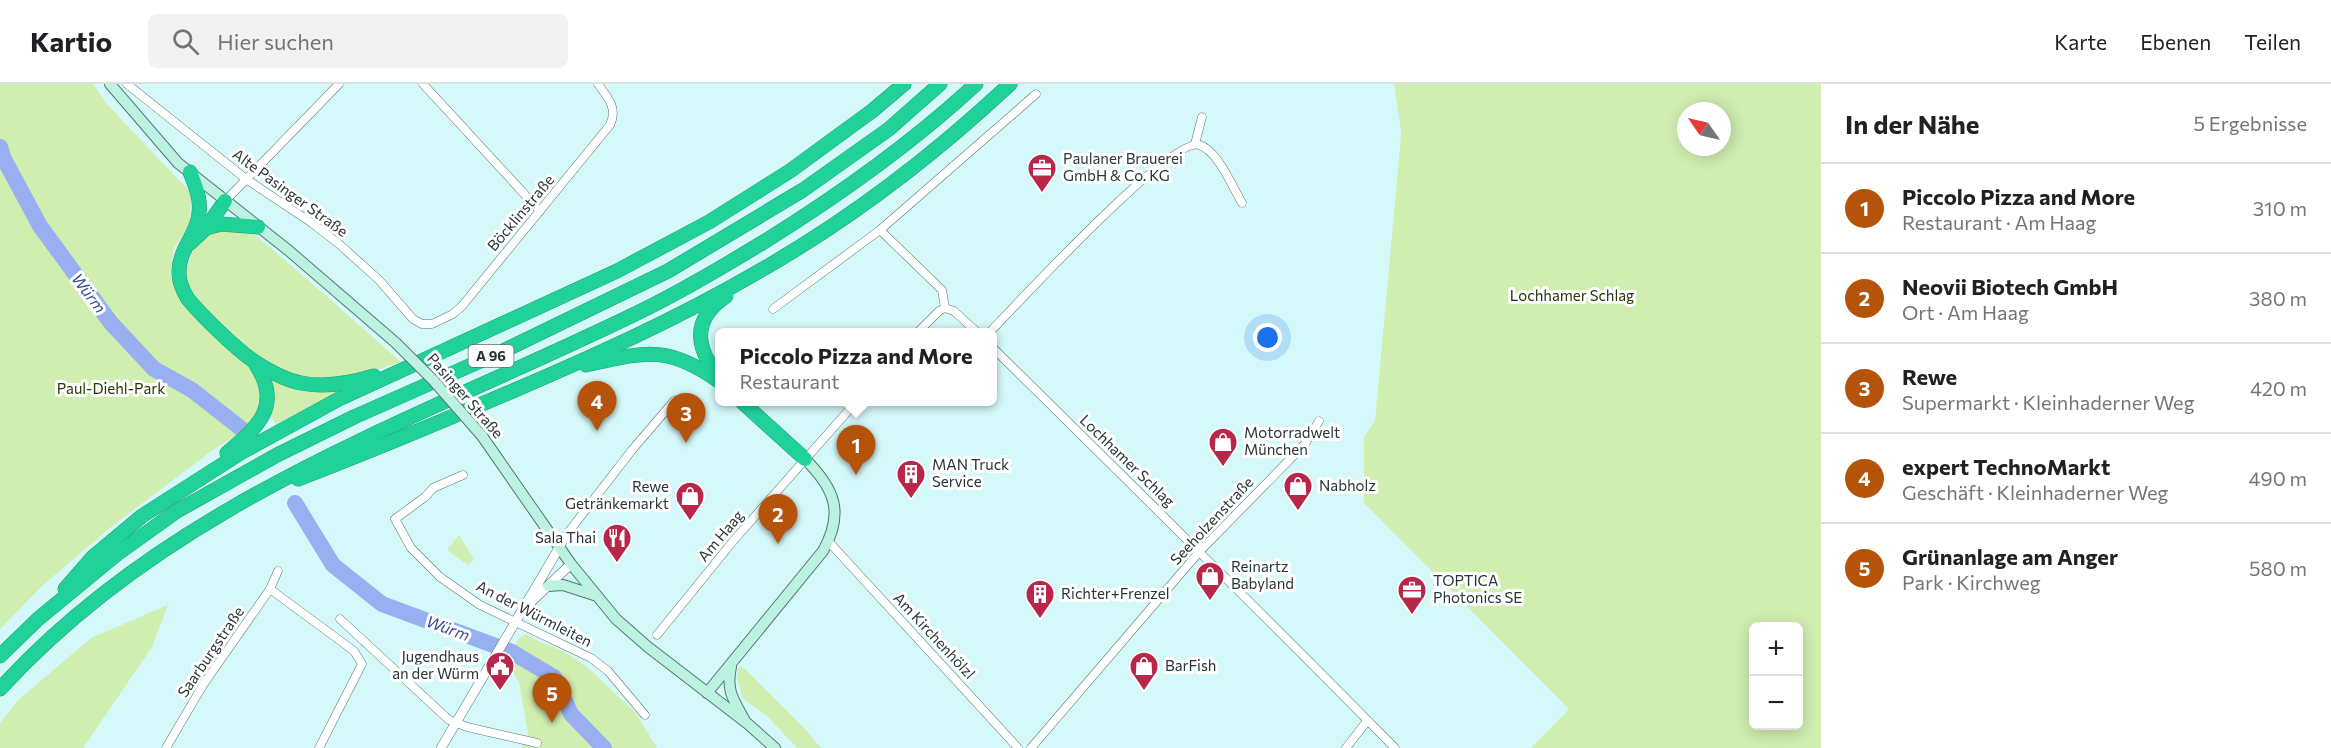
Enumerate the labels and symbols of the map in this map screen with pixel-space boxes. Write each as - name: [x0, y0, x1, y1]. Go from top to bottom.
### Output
- north arrow: [1677, 102, 1731, 156]
- street label: Alte Pasinger Straße: [230, 144, 352, 240]
- place label: Paulaner Brauerei GmbH & Co. KG: [1063, 149, 1183, 184]
- office icon: Paulaner Brauerei GmbH & Co. KG: [1026, 152, 1058, 194]
- street label: Böcklinstraße: [483, 170, 557, 254]
- water label: Würm: [68, 269, 110, 316]
- park label: Lochhamer Schlag: [1510, 286, 1634, 304]
- your location: [1253, 323, 1282, 352]
- road number: A 96: [468, 345, 514, 367]
- street label: Pasinger Straße: [424, 349, 508, 442]
- park label: Paul-Diehl-Park: [57, 379, 165, 397]
- pin: 4: [578, 382, 616, 431]
- pin: 3: [666, 394, 706, 443]
- street label: Lochhamer Schlag: [1077, 411, 1179, 510]
- place label: Motorradwelt München: [1244, 423, 1340, 458]
- pin: 1: [836, 426, 876, 475]
- shop icon: Motorradwelt München: [1207, 426, 1239, 468]
- place label: MAN Truck Service: [932, 455, 1009, 490]
- building icon: MAN Truck Service: [895, 458, 927, 500]
- shop icon: Nabholz: [1282, 470, 1314, 512]
- street label: Seeholzenstraße: [1166, 473, 1257, 568]
- place label: Nabholz: [1319, 476, 1376, 494]
- place label: Rewe Getränkemarkt: [565, 477, 669, 512]
- shop icon: Rewe Getränkemarkt: [674, 480, 706, 522]
- pin: 2: [758, 494, 798, 544]
- street label: Am Haag: [694, 506, 747, 565]
- restaurant icon: Sala Thai: [601, 522, 633, 564]
- place label: Sala Thai: [535, 528, 596, 546]
- place label: Reinartz Babyland: [1231, 557, 1294, 592]
- shop icon: Reinartz Babyland: [1194, 560, 1226, 602]
- place label: TOPTICA Photonics SE: [1433, 571, 1522, 606]
- office icon: TOPTICA Photonics SE: [1396, 574, 1428, 616]
- street label: An der Würmleiten: [474, 576, 595, 650]
- building icon: Richter+Frenzel: [1024, 578, 1056, 620]
- place label: Richter+Frenzel: [1061, 584, 1169, 602]
- street label: Am Kirchenhölzl: [890, 589, 979, 682]
- street label: Saarburgstraße: [173, 603, 247, 700]
- water label: Würm: [424, 611, 473, 644]
- place label: Jugendhaus an der Würm: [392, 647, 479, 682]
- public building icon: Jugendhaus an der Würm: [484, 650, 516, 692]
- shop icon: BarFish: [1128, 650, 1160, 692]
- place label: BarFish: [1165, 656, 1216, 674]
- pin: 5: [532, 674, 572, 723]

